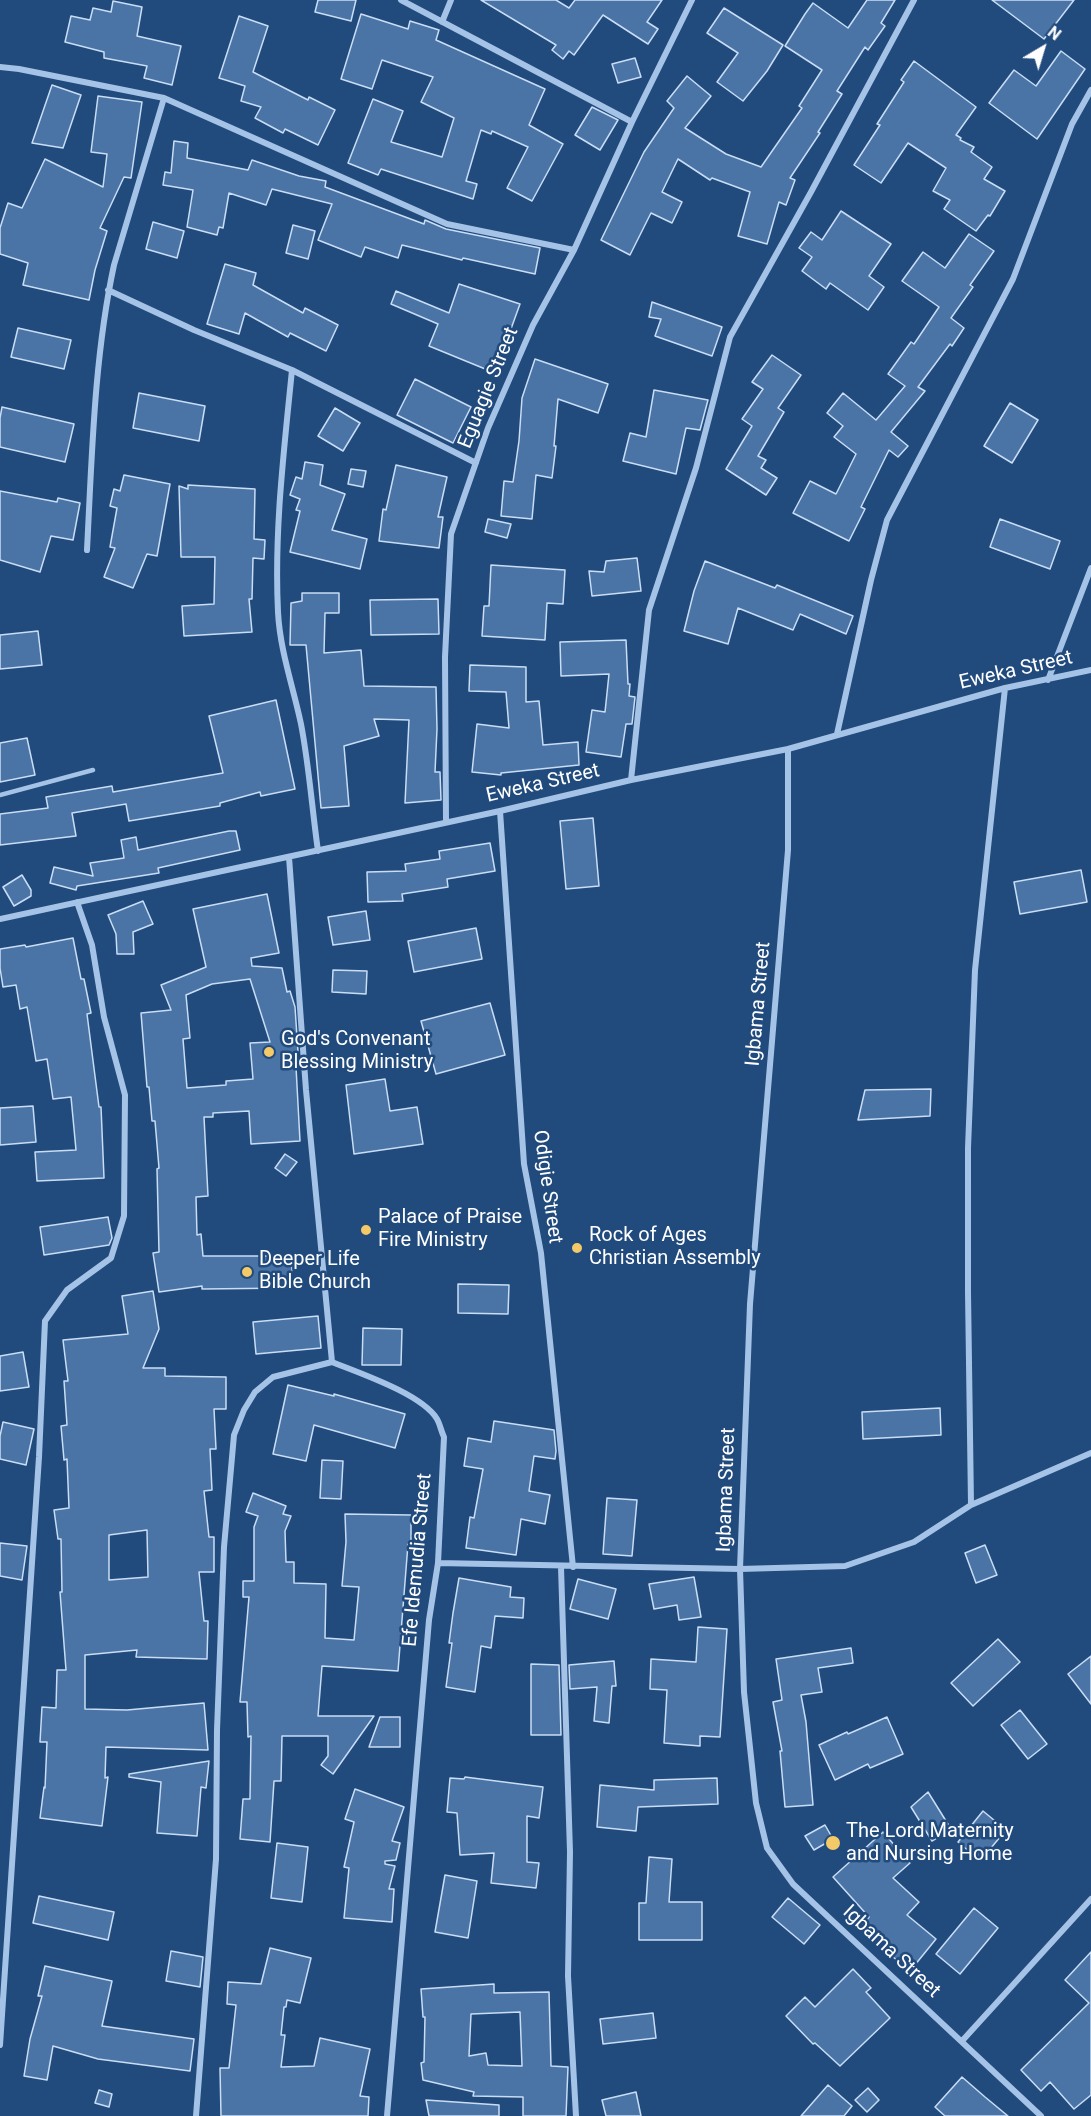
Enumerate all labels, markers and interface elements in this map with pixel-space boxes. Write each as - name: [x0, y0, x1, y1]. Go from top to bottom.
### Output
- north arrow: [1013, 18, 1073, 78]
- text: N: [1044, 22, 1065, 44]
- street label: Eguagie Street: [454, 324, 524, 452]
- street label: Eweka Street: [957, 646, 1075, 696]
- street label: Eweka Street: [484, 759, 602, 809]
- street label: Igbama Street: [742, 941, 776, 1067]
- place label: God's Convenant Blessing Ministry: [281, 1028, 433, 1075]
- marker: God's Convenant Blessing Ministry: [262, 1045, 276, 1059]
- street label: Odigie Street: [527, 1129, 567, 1245]
- place label: Palace of Praise Fire Ministry: [378, 1206, 522, 1253]
- marker: Palace of Praise Fire Ministry: [359, 1223, 373, 1237]
- place label: Rock of Ages Christian Assembly: [589, 1224, 761, 1271]
- marker: Rock of Ages Christian Assembly: [570, 1241, 584, 1255]
- place label: Deeper Life Bible Church: [259, 1248, 371, 1295]
- marker: Deeper Life Bible Church: [240, 1265, 254, 1279]
- street label: Igbama Street: [713, 1427, 741, 1553]
- street label: Efe Idemudia Street: [398, 1472, 438, 1648]
- place label: The Lord Maternity and Nursing Home: [846, 1820, 1014, 1867]
- marker: The Lord Maternity and Nursing Home: [824, 1834, 842, 1852]
- street label: Igbama Street: [837, 1901, 945, 2003]

